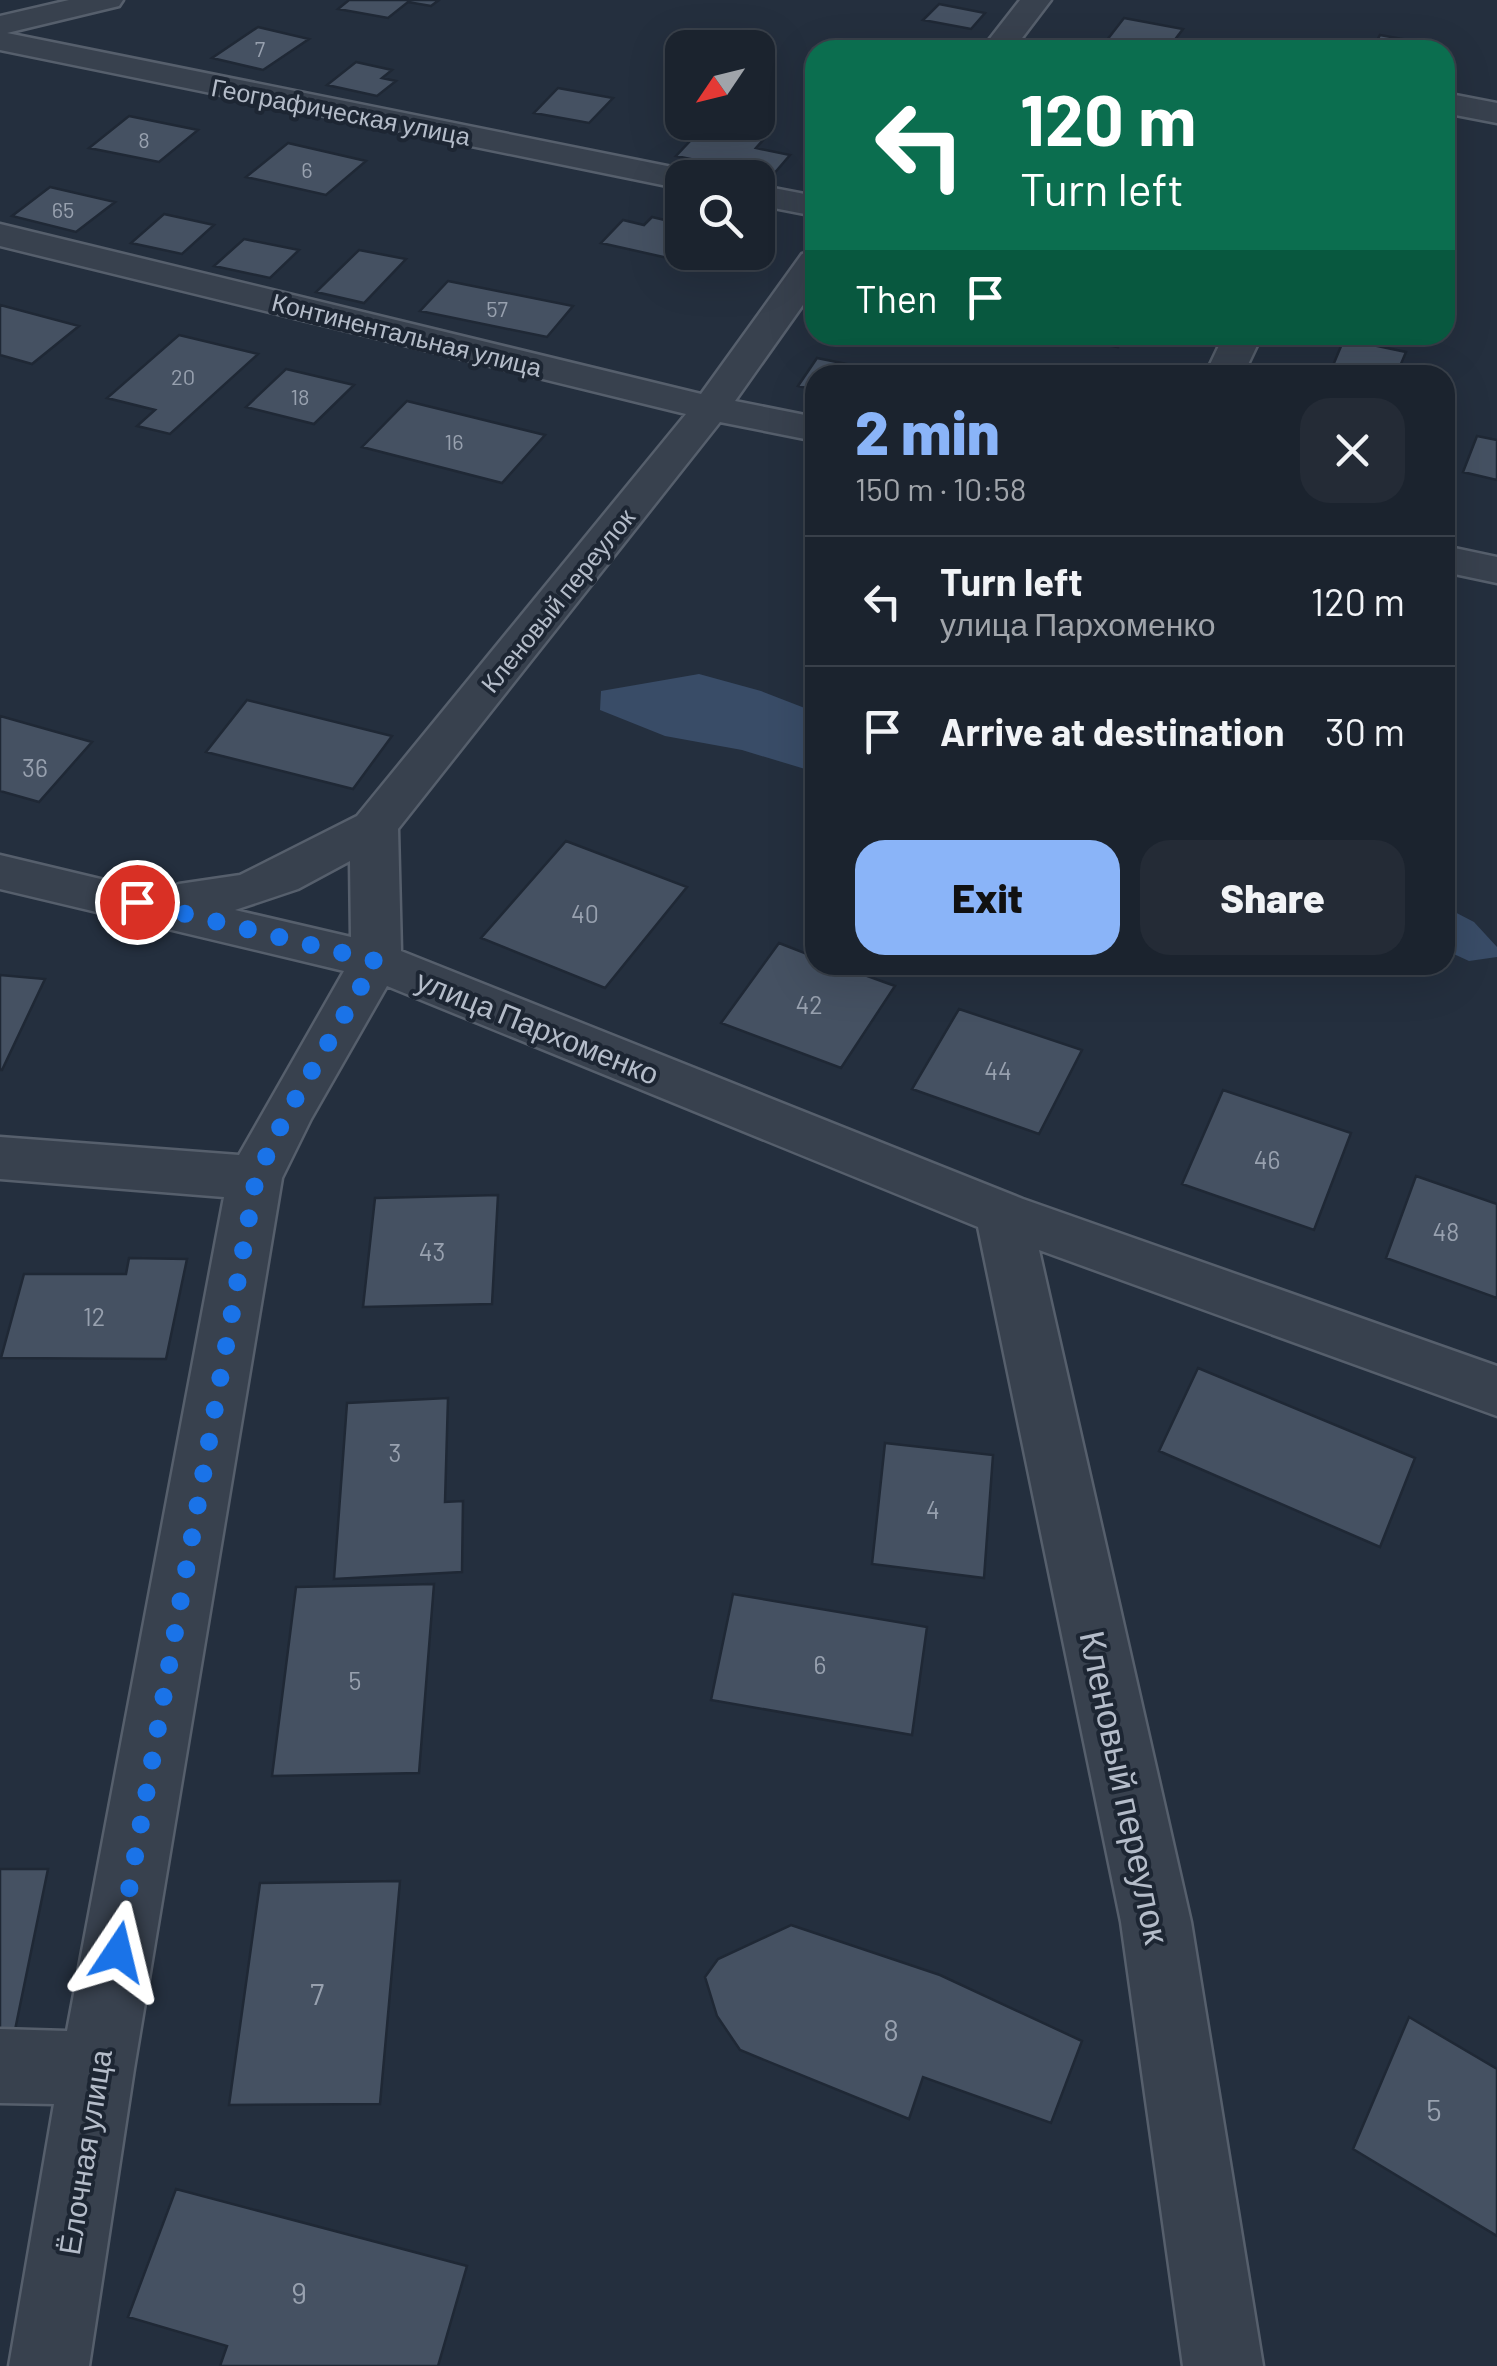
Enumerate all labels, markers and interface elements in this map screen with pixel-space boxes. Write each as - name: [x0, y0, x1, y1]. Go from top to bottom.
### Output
- north arrow: [665, 30, 775, 140]
- map controls: [665, 30, 775, 270]
- house number: 7: [255, 35, 265, 61]
- street label: Географическая улица: [209, 71, 473, 151]
- text: 120 m: [1020, 76, 1196, 160]
- icon: left: [855, 80, 985, 210]
- house number: 8: [138, 126, 150, 152]
- house number: 6: [301, 156, 313, 182]
- button: search: [665, 160, 775, 270]
- text: Turn left: [1020, 161, 1184, 215]
- house number: 65: [52, 196, 74, 222]
- icon: arrive: [958, 270, 1013, 325]
- text: Then: [855, 275, 938, 321]
- street label: Континентальная улица: [269, 286, 545, 382]
- house number: 57: [486, 295, 508, 321]
- house number: 20: [171, 363, 195, 389]
- house number: 18: [290, 383, 310, 409]
- text: 2 min: [855, 395, 1000, 467]
- button: close: [1300, 398, 1405, 503]
- house number: 16: [444, 428, 464, 454]
- text: 150 m · 10:58: [855, 469, 1026, 507]
- street label: Кленовый переулок: [474, 501, 641, 698]
- text: Turn left: [940, 558, 1083, 604]
- icon: left: [855, 574, 910, 629]
- text: 120 m: [1311, 578, 1405, 624]
- text: улица Пархоменко: [940, 604, 1216, 642]
- icon: arrive: [855, 704, 910, 759]
- text: Arrive at destination: [940, 708, 1285, 754]
- text: 30 m: [1325, 708, 1405, 754]
- house number: 36: [22, 752, 48, 782]
- button: Exit: [855, 840, 1120, 955]
- button: Share: [1140, 840, 1405, 955]
- pin: [95, 860, 180, 945]
- icon: arrive: [110, 875, 165, 930]
- house number: 40: [571, 898, 599, 928]
- street label: улица Пархоменко: [411, 961, 665, 1091]
- house number: 42: [795, 989, 823, 1019]
- house number: 44: [984, 1055, 1012, 1085]
- house number: 46: [1254, 1144, 1280, 1174]
- house number: 48: [1433, 1216, 1459, 1246]
- house number: 43: [419, 1236, 445, 1266]
- house number: 12: [83, 1301, 105, 1331]
- house number: 3: [389, 1437, 401, 1467]
- house number: 4: [926, 1494, 940, 1524]
- street label: Кленовый переулок: [1072, 1627, 1180, 1948]
- house number: 6: [814, 1649, 826, 1679]
- house number: 5: [349, 1665, 361, 1695]
- position arrow: [66, 1900, 170, 2004]
- house number: 7: [310, 1975, 324, 2011]
- house number: 8: [883, 2011, 899, 2047]
- street label: Ёлочная улица: [50, 2046, 118, 2257]
- house number: 5: [1426, 2091, 1442, 2127]
- house number: 9: [291, 2274, 307, 2310]

